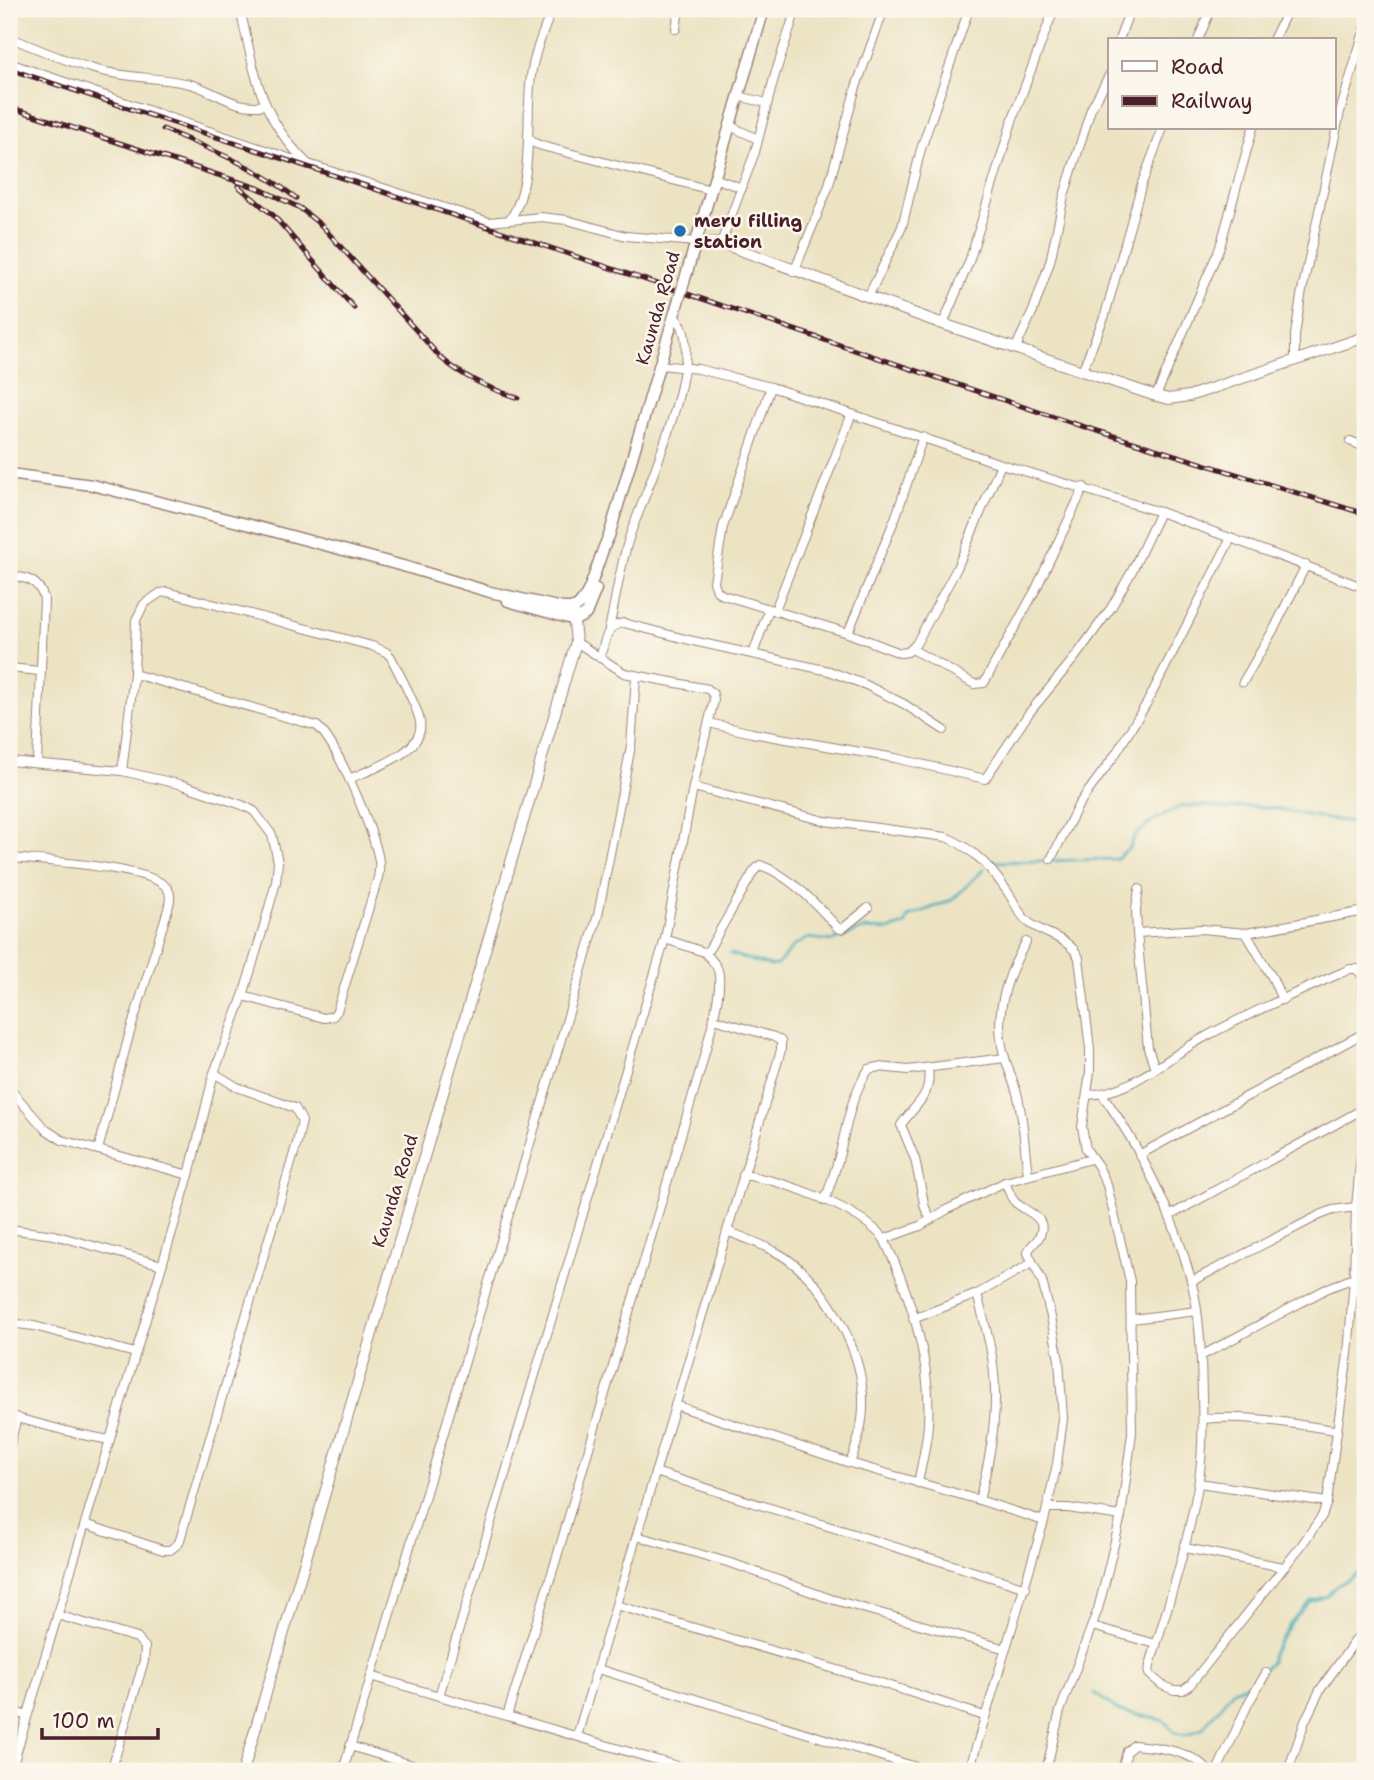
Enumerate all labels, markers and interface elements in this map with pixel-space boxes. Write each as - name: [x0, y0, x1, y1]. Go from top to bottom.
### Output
- legend: [1108, 38, 1336, 130]
- text: Road: [1171, 53, 1224, 81]
- text: Railway: [1171, 87, 1253, 115]
- place label: meru filling station: [694, 209, 802, 254]
- marker: meru filling station: [672, 223, 688, 239]
- street label: Kaunda Road: [630, 248, 686, 368]
- street label: Kaunda Road: [366, 1131, 424, 1251]
- scale bar: [42, 1696, 158, 1740]
- text: 100 m: [52, 1707, 115, 1735]

